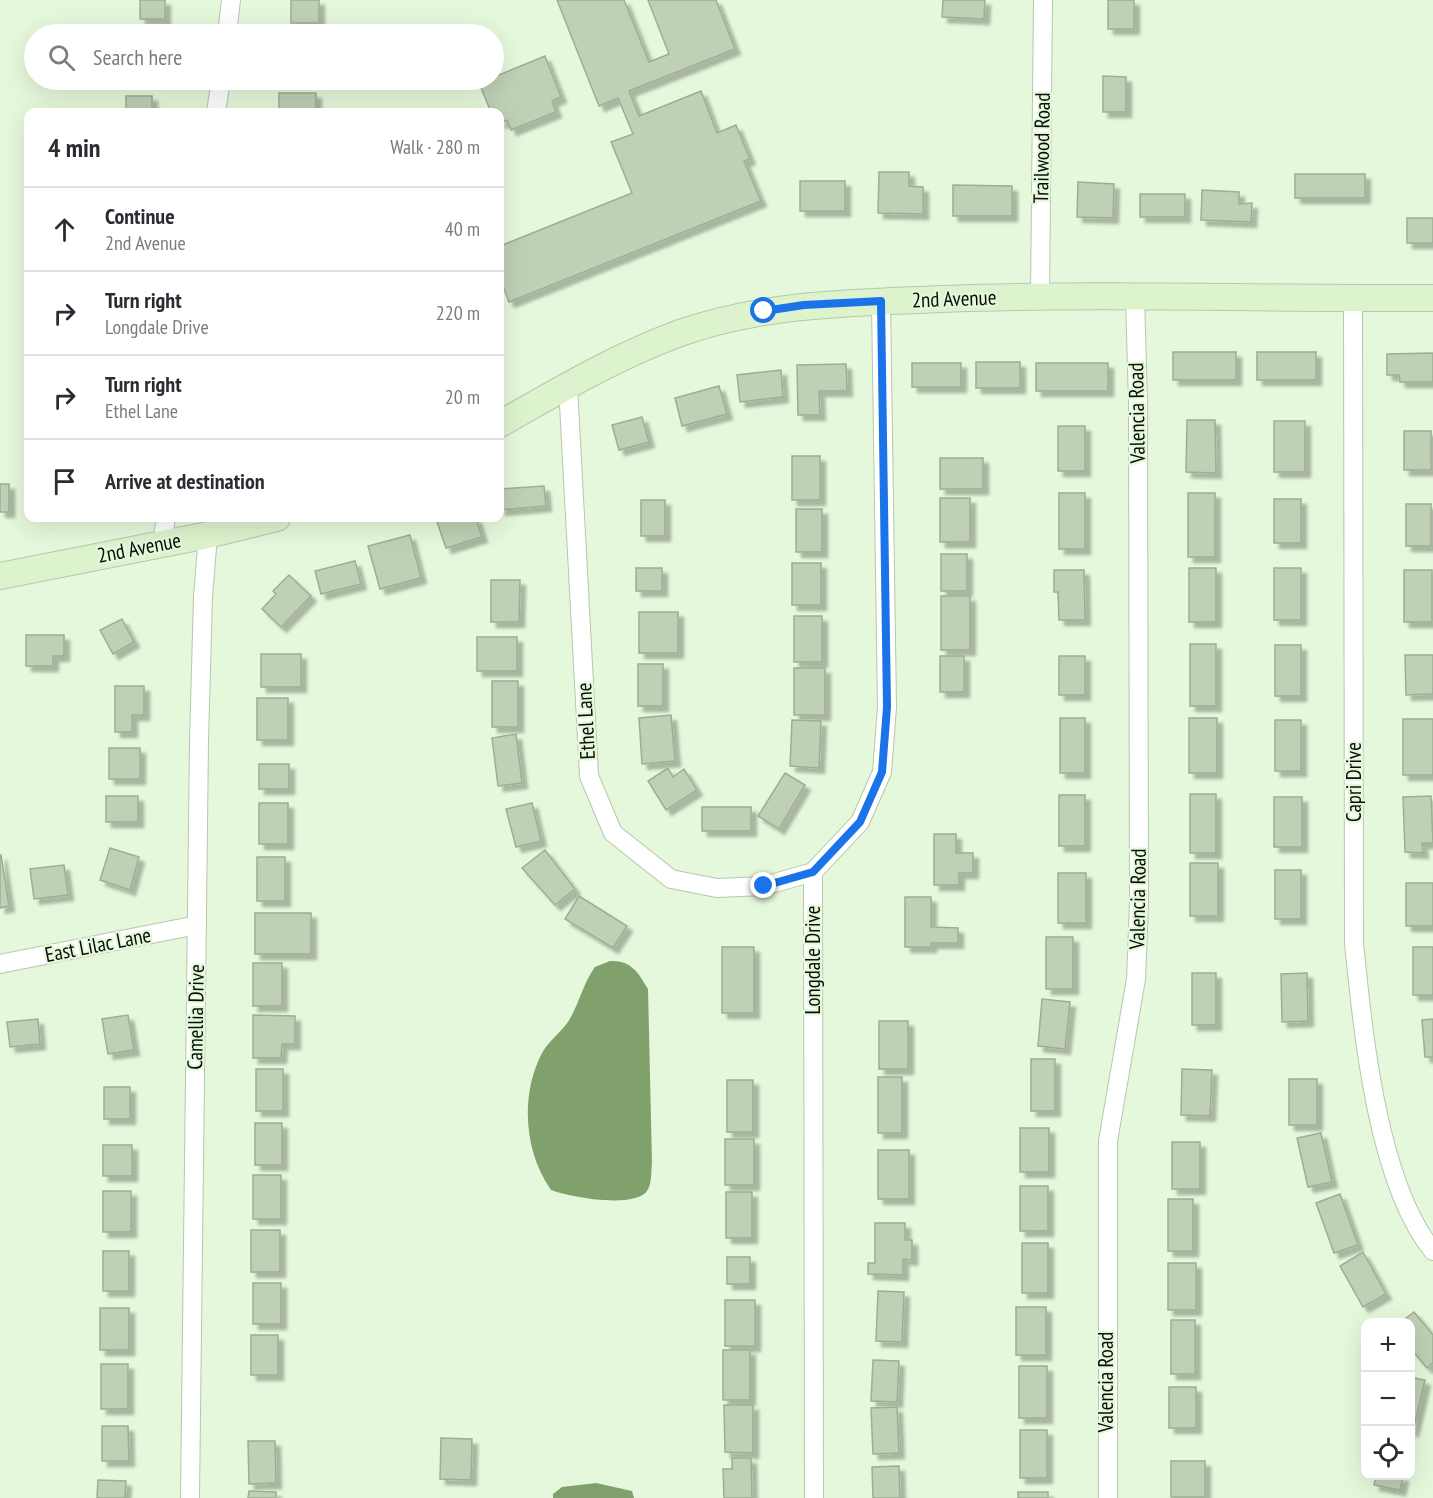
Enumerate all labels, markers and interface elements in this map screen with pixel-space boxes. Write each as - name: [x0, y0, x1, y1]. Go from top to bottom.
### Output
- search box: [24, 24, 504, 90]
- icon: search: [45, 41, 78, 74]
- text: Search here: [93, 43, 182, 71]
- street label: Trailwood Road: [1027, 92, 1056, 204]
- text: 4 min: [48, 131, 101, 164]
- text: Walk · 280 m: [390, 134, 480, 160]
- text: Continue: [105, 202, 175, 230]
- icon: ahead: [48, 213, 81, 246]
- text: 40 m: [445, 216, 480, 242]
- text: 2nd Avenue: [105, 230, 186, 256]
- street label: 2nd Avenue: [911, 284, 997, 313]
- text: Turn right: [105, 286, 182, 314]
- icon: right: [48, 297, 81, 330]
- route start: [750, 297, 776, 323]
- text: 220 m: [436, 300, 480, 326]
- text: Longdale Drive: [105, 314, 209, 340]
- street label: Valencia Road: [1122, 362, 1151, 465]
- text: Turn right: [105, 370, 182, 398]
- icon: right: [48, 381, 81, 414]
- text: 20 m: [445, 384, 480, 410]
- text: Ethel Lane: [105, 398, 178, 424]
- icon: arrive: [48, 465, 81, 498]
- text: Arrive at destination: [105, 467, 265, 495]
- street label: 2nd Avenue: [95, 526, 183, 569]
- street label: Ethel Lane: [570, 682, 601, 760]
- street label: Capri Drive: [1340, 742, 1367, 822]
- street label: Valencia Road: [1123, 848, 1152, 951]
- route end: [750, 872, 776, 898]
- street label: Longdale Drive: [799, 906, 826, 1014]
- street label: East Lilac Lane: [43, 921, 153, 968]
- street label: Camellia Drive: [181, 964, 210, 1070]
- map controls: [1361, 1318, 1415, 1480]
- button: +: [1361, 1318, 1415, 1372]
- street label: Valencia Road: [1092, 1332, 1119, 1433]
- button: −: [1361, 1372, 1415, 1426]
- button: locate: [1361, 1426, 1415, 1480]

